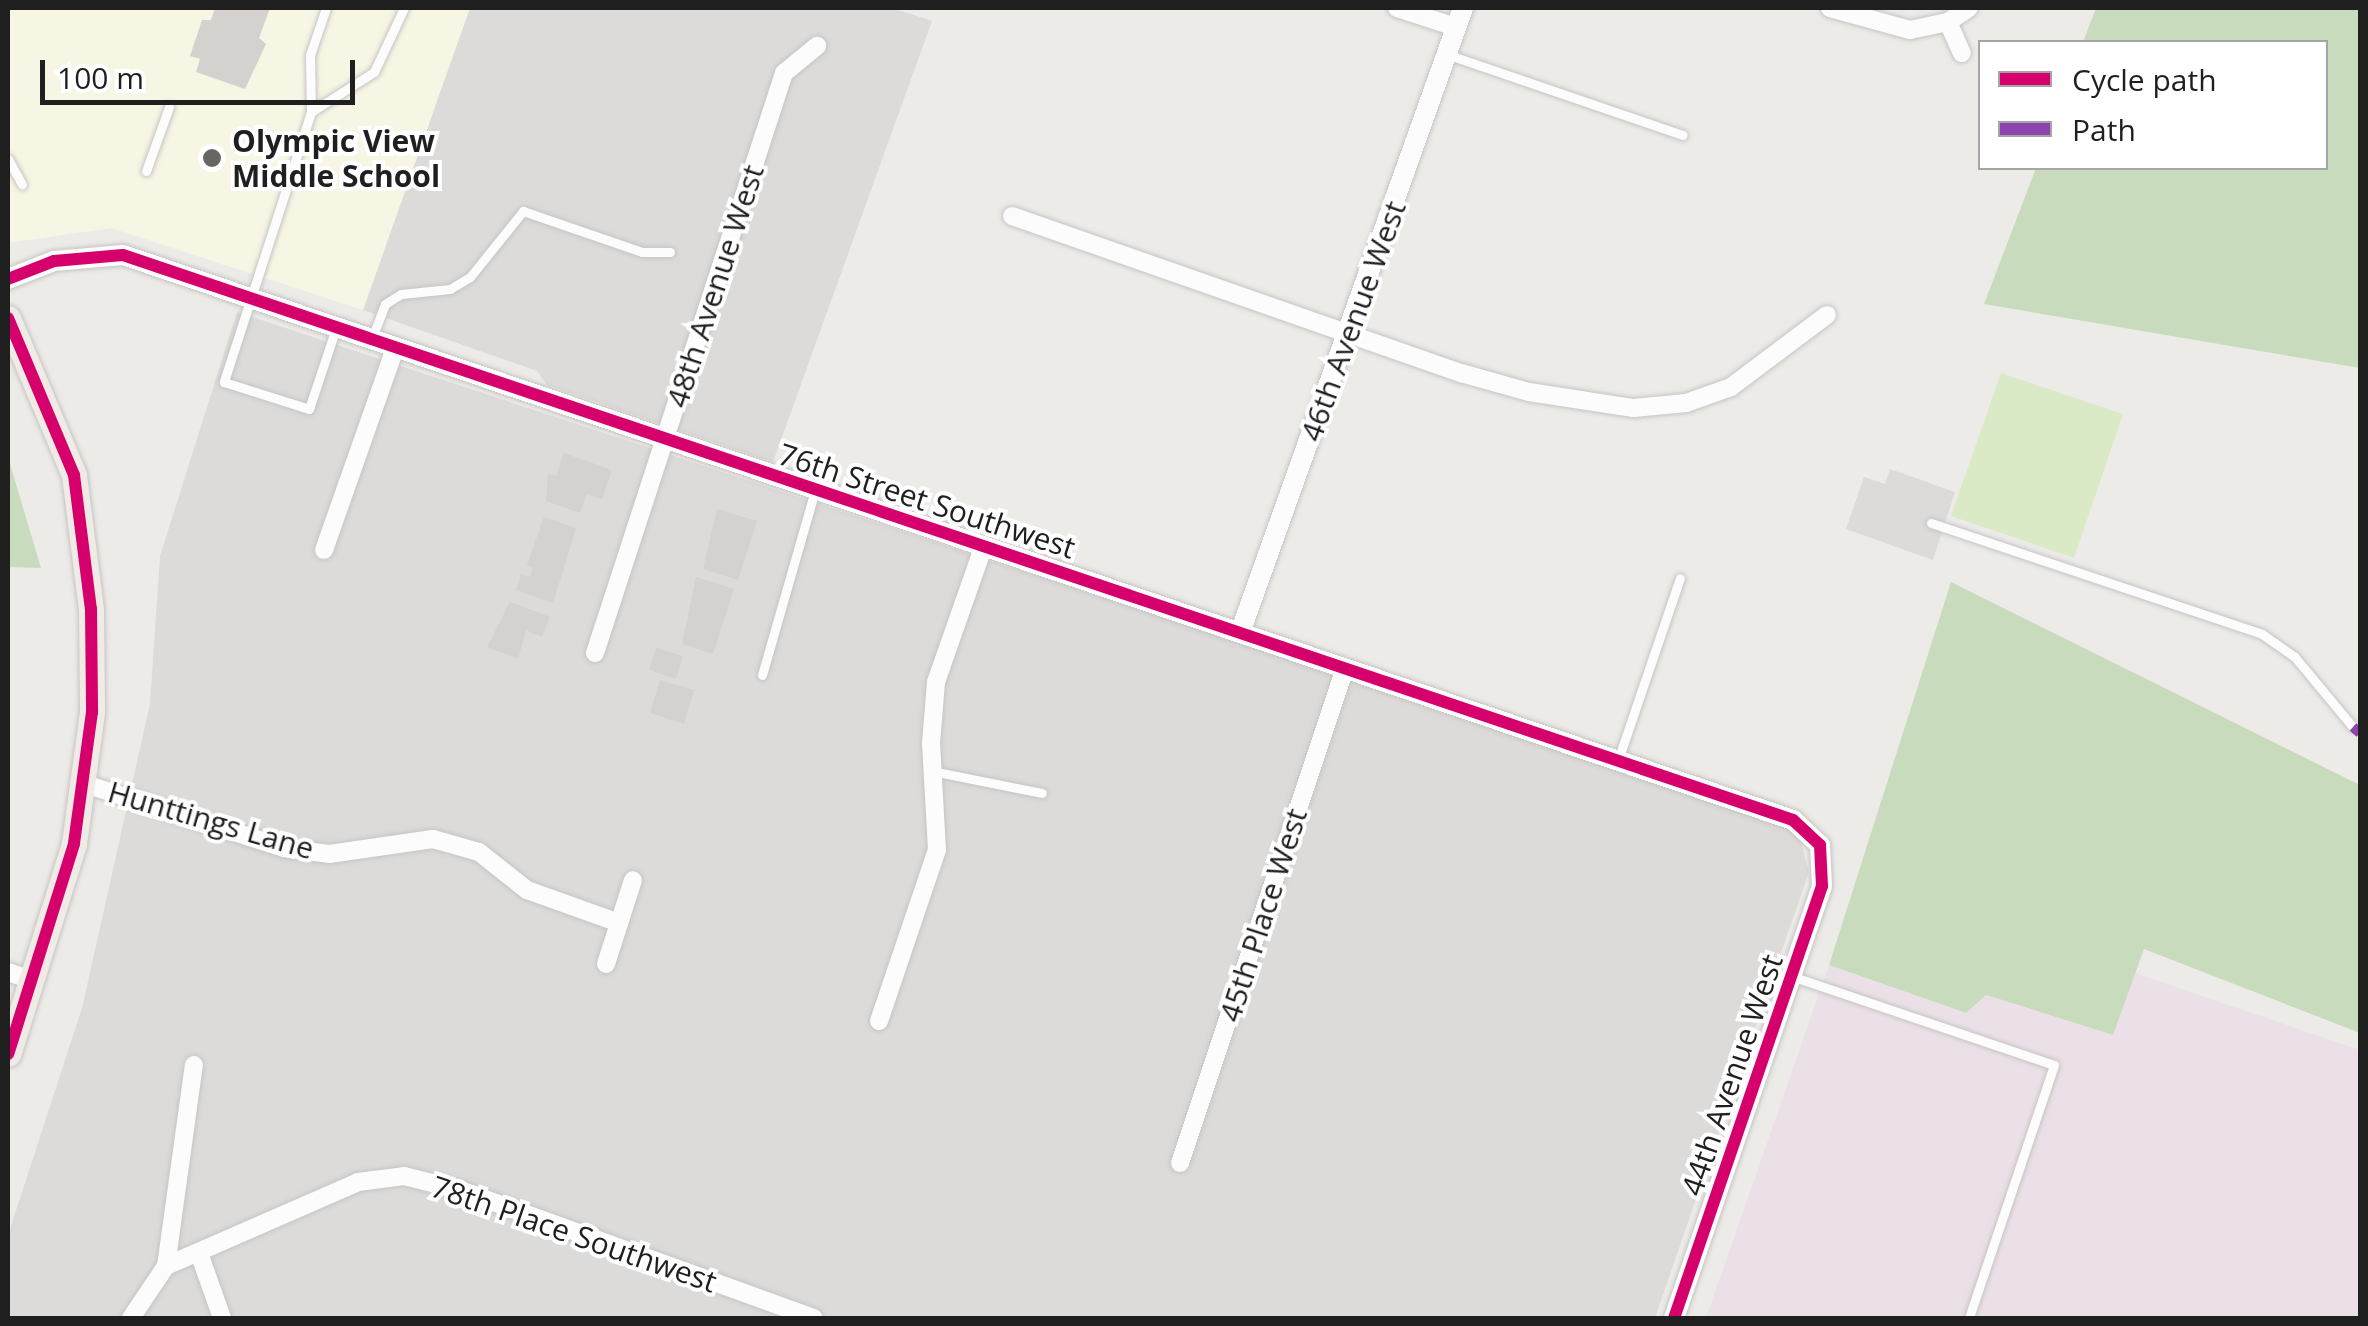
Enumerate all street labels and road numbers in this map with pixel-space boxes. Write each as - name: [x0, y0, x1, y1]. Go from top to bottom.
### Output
- street label: 48th Avenue West: [659, 160, 771, 412]
- street label: 46th Avenue West: [1293, 196, 1413, 446]
- street label: 76th Street Southwest: [774, 436, 1080, 566]
- street label: Hunttings Lane: [104, 773, 318, 867]
- street label: 45th Place West: [1212, 804, 1314, 1026]
- street label: 44th Avenue West: [1674, 950, 1790, 1200]
- street label: 78th Place Southwest: [427, 1168, 721, 1300]

